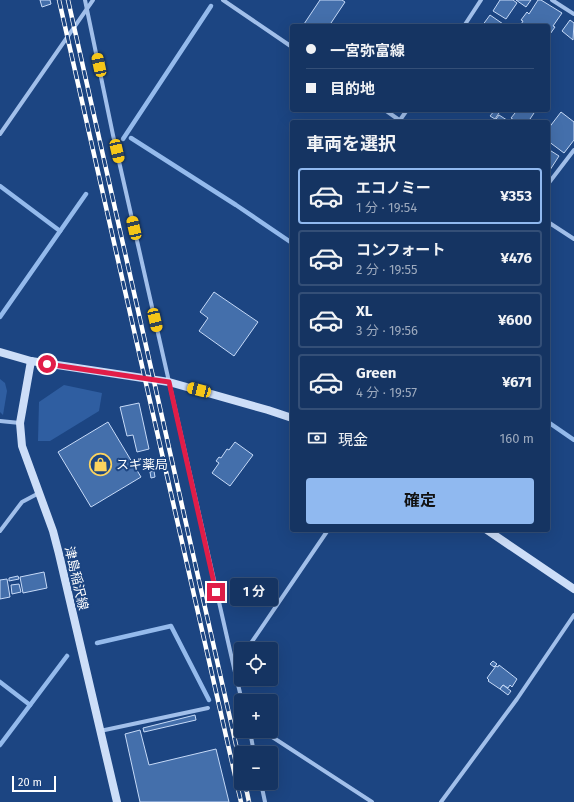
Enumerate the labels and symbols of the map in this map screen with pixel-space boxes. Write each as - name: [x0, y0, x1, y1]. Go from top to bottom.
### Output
- car: [91, 52, 107, 78]
- car: [108, 138, 126, 164]
- car: [125, 215, 143, 241]
- car: [146, 307, 164, 333]
- route start: [38, 355, 56, 373]
- car: [186, 381, 212, 399]
- shop icon: スギ薬局: [87, 451, 113, 477]
- place label: スギ薬局: [116, 457, 168, 472]
- street label: 津島稲沢線: [62, 545, 91, 611]
- callout: 1 分: [230, 578, 278, 606]
- route end: [207, 583, 225, 601]
- scale bar: [12, 774, 56, 793]

